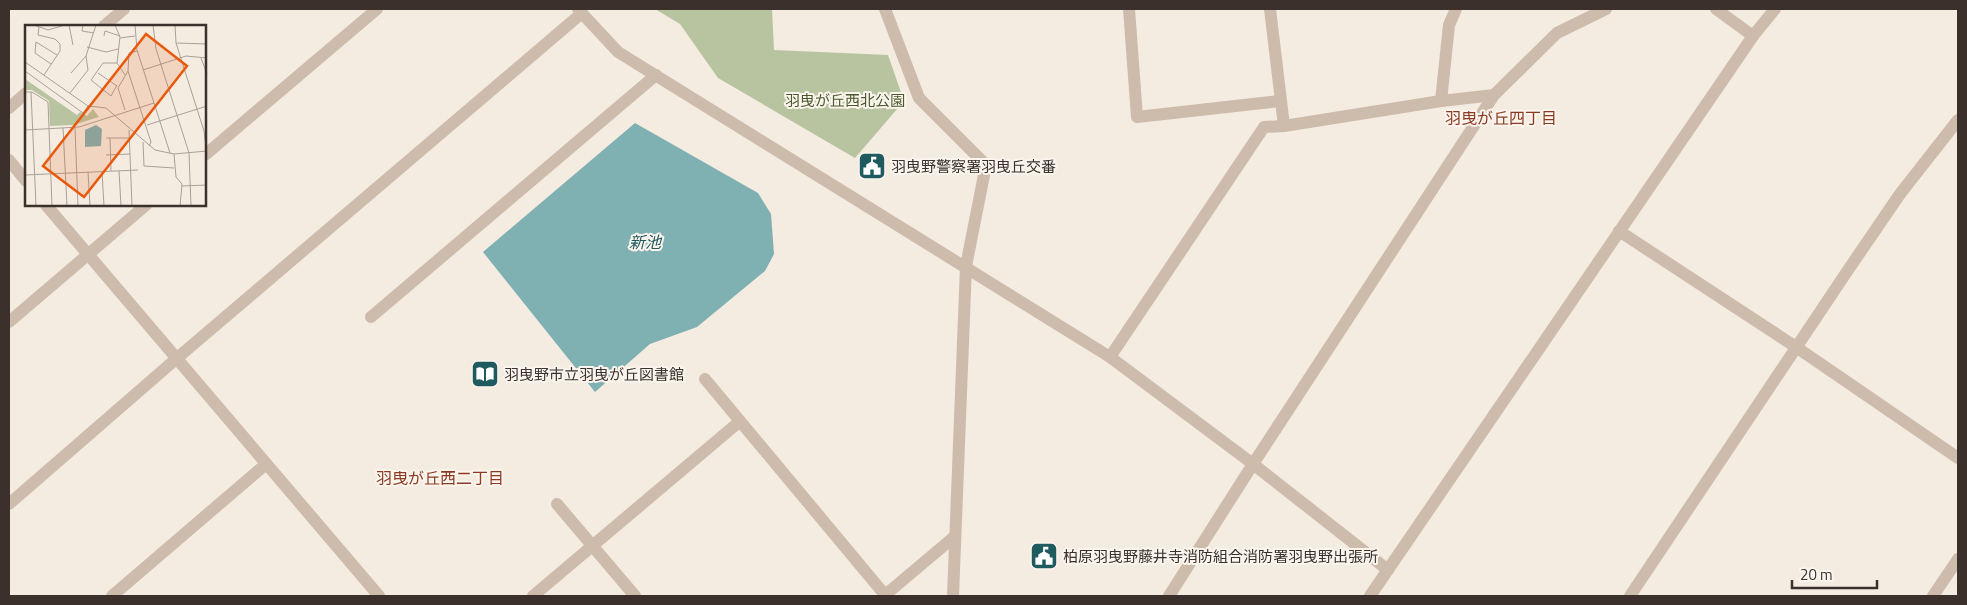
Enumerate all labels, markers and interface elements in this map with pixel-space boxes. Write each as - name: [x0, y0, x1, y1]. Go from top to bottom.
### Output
- inset map: [25, 25, 206, 206]
- park label: 羽曳が丘西北公園: [785, 89, 905, 112]
- district label: 羽曳が丘四丁目: [1445, 106, 1557, 130]
- public building icon: 羽曳野警察署羽曳丘交番: [857, 151, 887, 181]
- place label: 羽曳野警察署羽曳丘交番: [891, 155, 1056, 178]
- water label: 新池: [629, 230, 663, 254]
- library icon: 羽曳野市立羽曳が丘図書館: [470, 359, 500, 389]
- place label: 羽曳野市立羽曳が丘図書館: [504, 363, 684, 386]
- district label: 羽曳が丘西二丁目: [376, 466, 504, 490]
- public building icon: 柏原羽曳野藤井寺消防組合消防署羽曳野出張所: [1029, 541, 1059, 571]
- place label: 柏原羽曳野藤井寺消防組合消防署羽曳野出張所: [1063, 545, 1378, 568]
- scale bar: [1792, 558, 1877, 590]
- text: 20 m: [1800, 563, 1833, 586]

